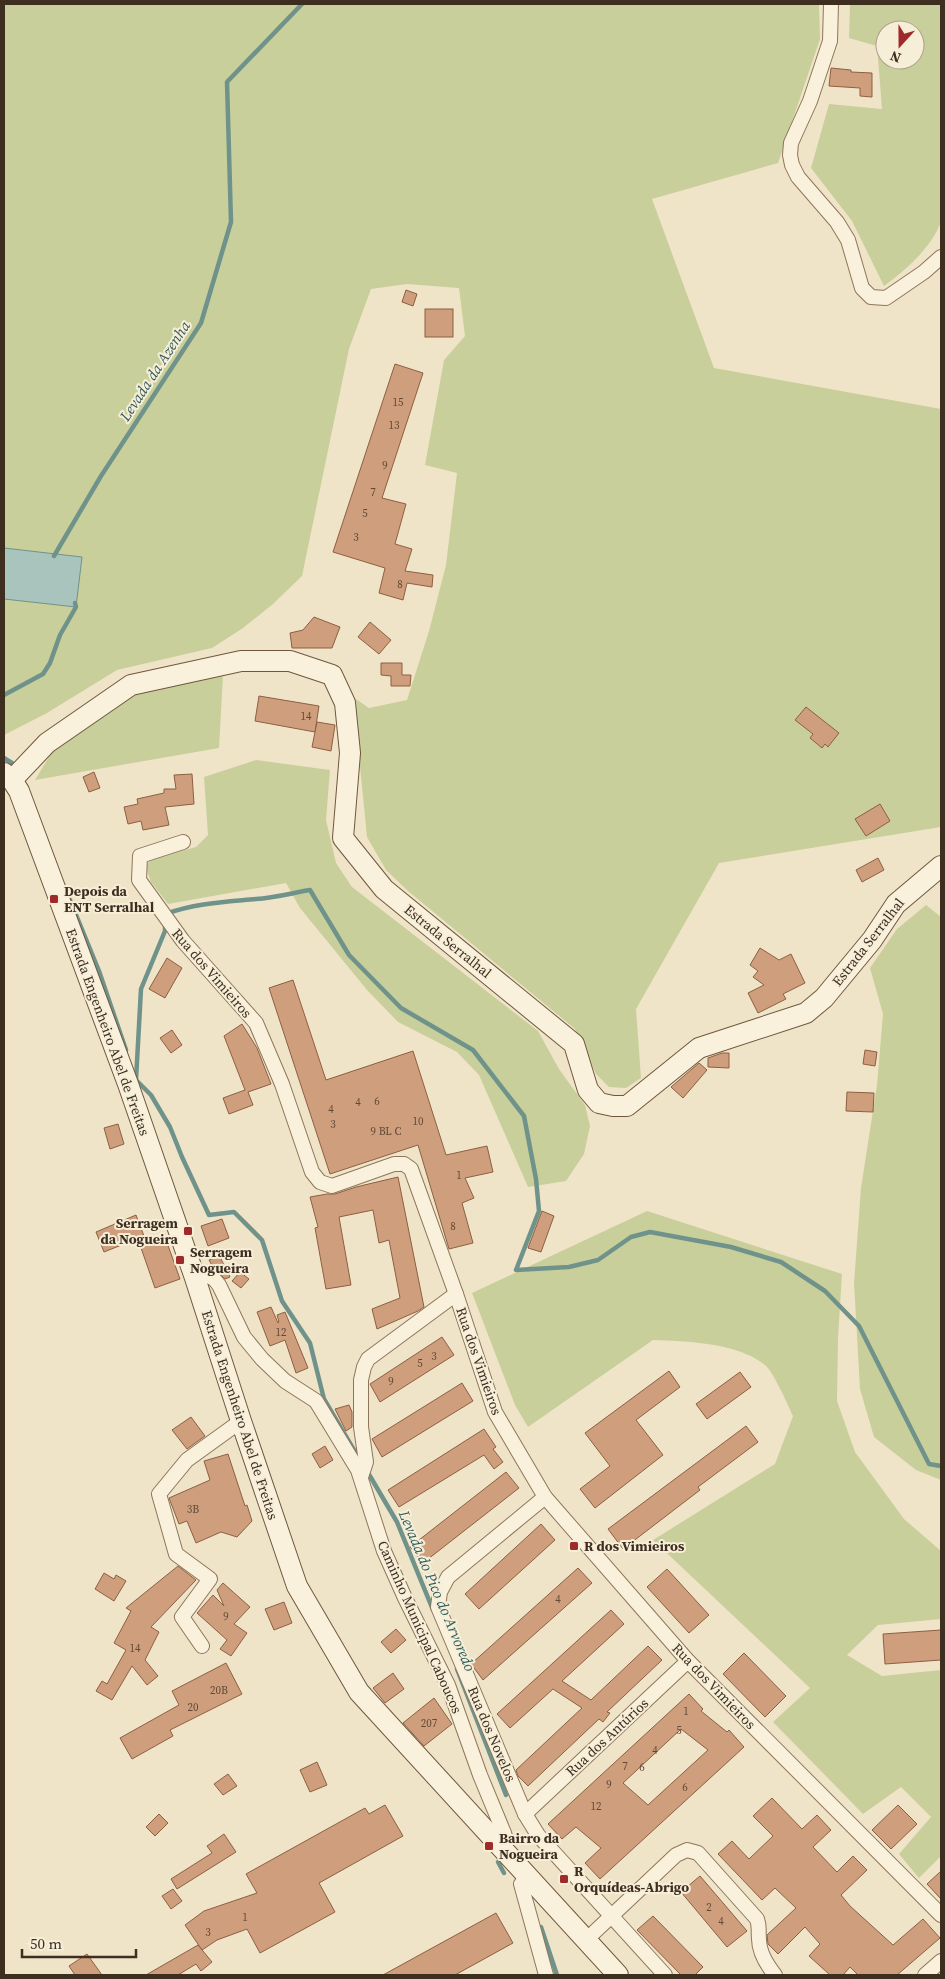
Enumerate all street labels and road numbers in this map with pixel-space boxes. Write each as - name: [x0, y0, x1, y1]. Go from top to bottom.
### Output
- street label: Estrada Serralhal: [827, 894, 909, 990]
- street label: Estrada Serralhal: [400, 900, 496, 982]
- street label: Rua dos Vimieiros: [167, 924, 257, 1022]
- street label: Estrada Engenheiro Abel de Freitas: [61, 926, 155, 1138]
- street label: Rua dos Vimieiros: [451, 1304, 507, 1418]
- street label: Estrada Engenheiro Abel de Freitas: [197, 1308, 283, 1522]
- street label: Caminho Municipal Caboucos: [373, 1537, 467, 1717]
- street label: Rua dos Vimieiros: [668, 1638, 760, 1734]
- street label: Rua dos Novelos: [463, 1683, 521, 1785]
- street label: Rua dos Antúrios: [561, 1693, 653, 1781]

